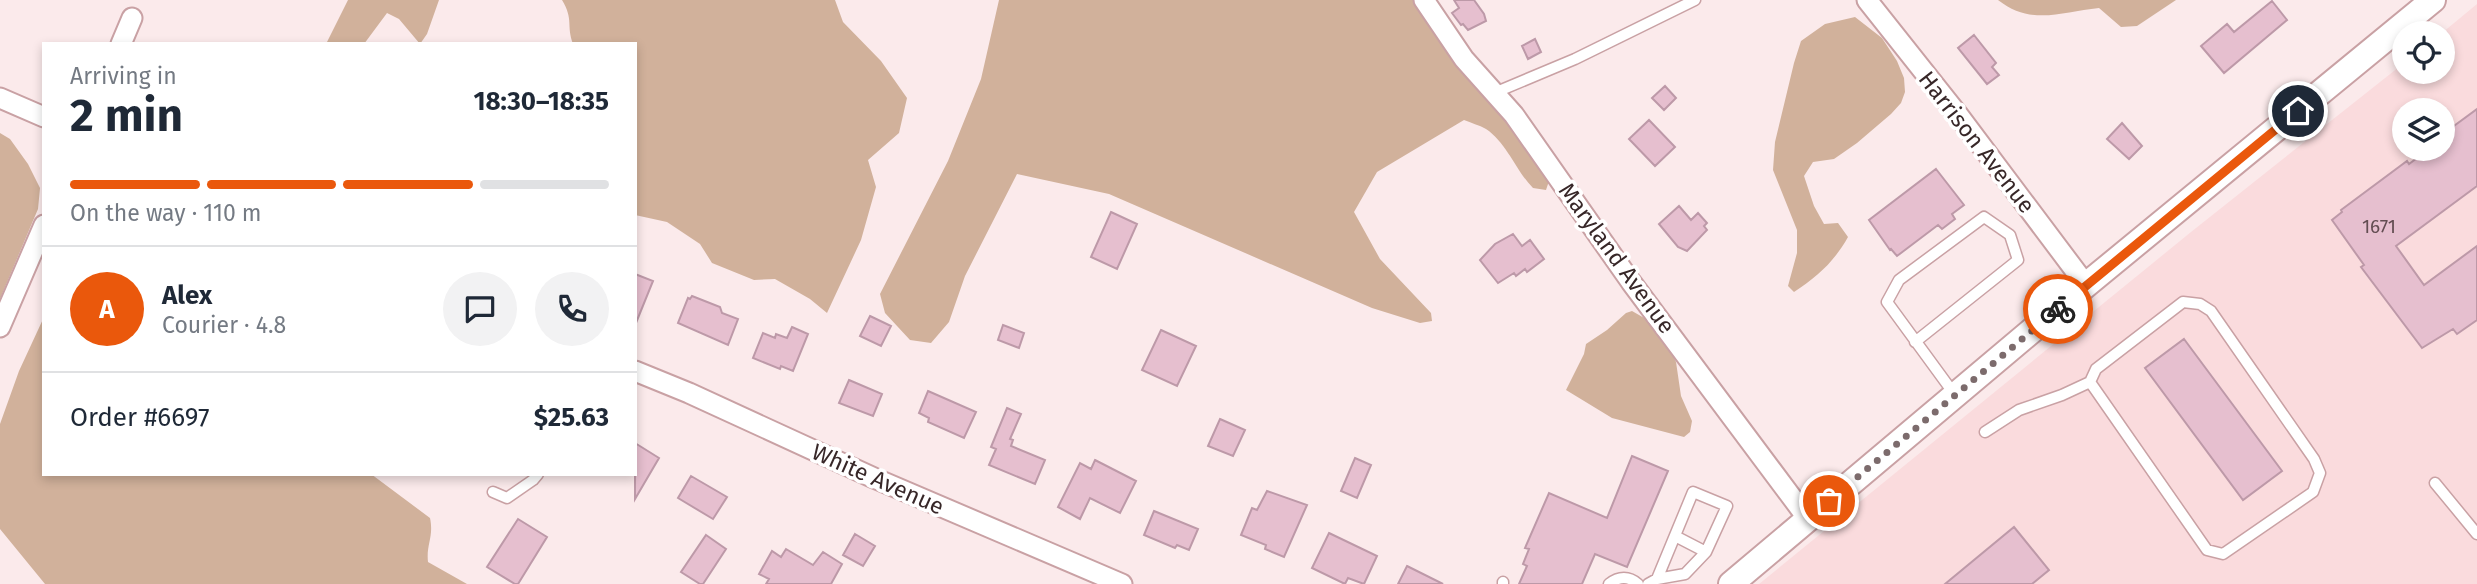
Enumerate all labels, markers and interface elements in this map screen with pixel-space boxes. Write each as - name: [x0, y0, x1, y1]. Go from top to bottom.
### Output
- map controls: [2392, 21, 2455, 161]
- button: locate: [2392, 21, 2455, 84]
- text: Arriving in: [70, 62, 177, 90]
- street label: Harrison Avenue: [1913, 65, 2041, 219]
- pin: [2268, 81, 2328, 141]
- text: 18:30–18:35: [473, 86, 609, 117]
- text: 2 min: [70, 88, 183, 143]
- icon: home: [2279, 92, 2317, 130]
- button: layers: [2392, 98, 2455, 161]
- street label: Maryland Avenue: [1553, 177, 1681, 339]
- text: On the way · 110 m: [70, 199, 262, 227]
- house number: 1671: [2362, 215, 2396, 238]
- button: chat: [443, 272, 517, 346]
- button: phone: [535, 272, 609, 346]
- courier: [2023, 274, 2093, 344]
- text: Alex: [162, 280, 212, 311]
- icon: bike: [2039, 290, 2077, 328]
- text: A: [99, 294, 115, 325]
- text: Courier · 4.8: [162, 311, 286, 339]
- text: Order #6697: [70, 402, 210, 433]
- text: $25.63: [534, 402, 609, 433]
- street label: White Avenue: [807, 437, 949, 521]
- pin: [1799, 471, 1859, 531]
- icon: bag: [1810, 482, 1848, 520]

